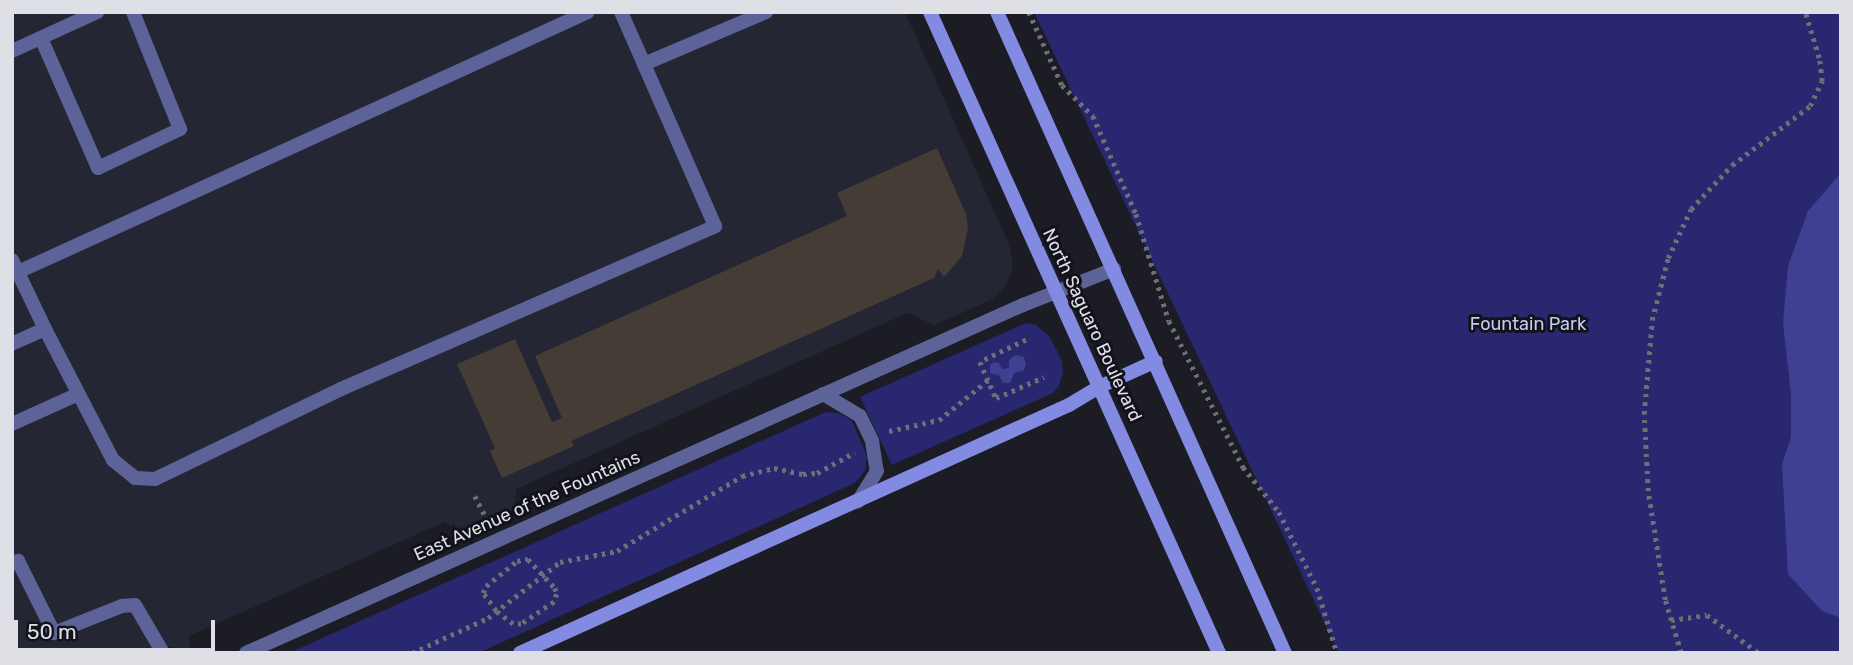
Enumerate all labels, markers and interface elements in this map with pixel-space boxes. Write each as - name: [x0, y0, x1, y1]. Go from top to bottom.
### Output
- street label: North Saguaro Boulevard: [1038, 225, 1146, 425]
- park label: Fountain Park: [1470, 313, 1586, 335]
- street label: East Avenue of the Fountains: [410, 446, 644, 566]
- scale bar: [18, 606, 219, 650]
- text: 50 m: [27, 619, 77, 644]

